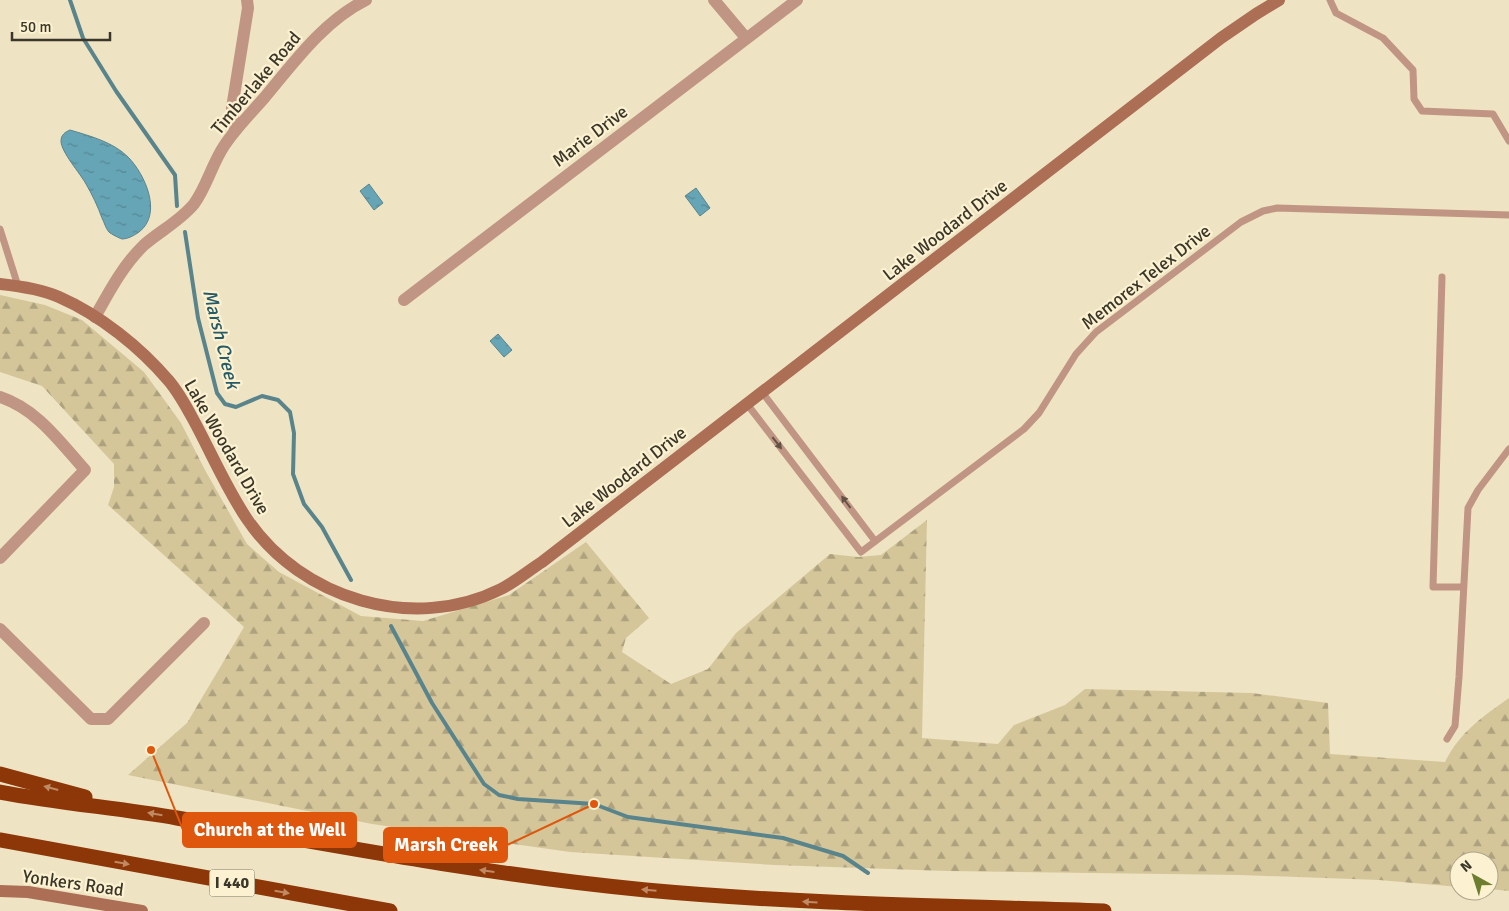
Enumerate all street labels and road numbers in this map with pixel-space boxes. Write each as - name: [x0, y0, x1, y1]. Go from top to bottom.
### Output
- street label: Timberlake Road: [206, 27, 306, 139]
- street label: Marie Drive: [548, 101, 632, 171]
- street label: Lake Woodard Drive: [878, 174, 1012, 286]
- street label: Memorex Telex Drive: [1077, 220, 1215, 334]
- street label: Lake Woodard Drive: [179, 376, 275, 518]
- street label: Lake Woodard Drive: [557, 421, 691, 533]
- street label: Yonkers Road: [21, 865, 125, 901]
- road number: I 440: [210, 870, 254, 896]

